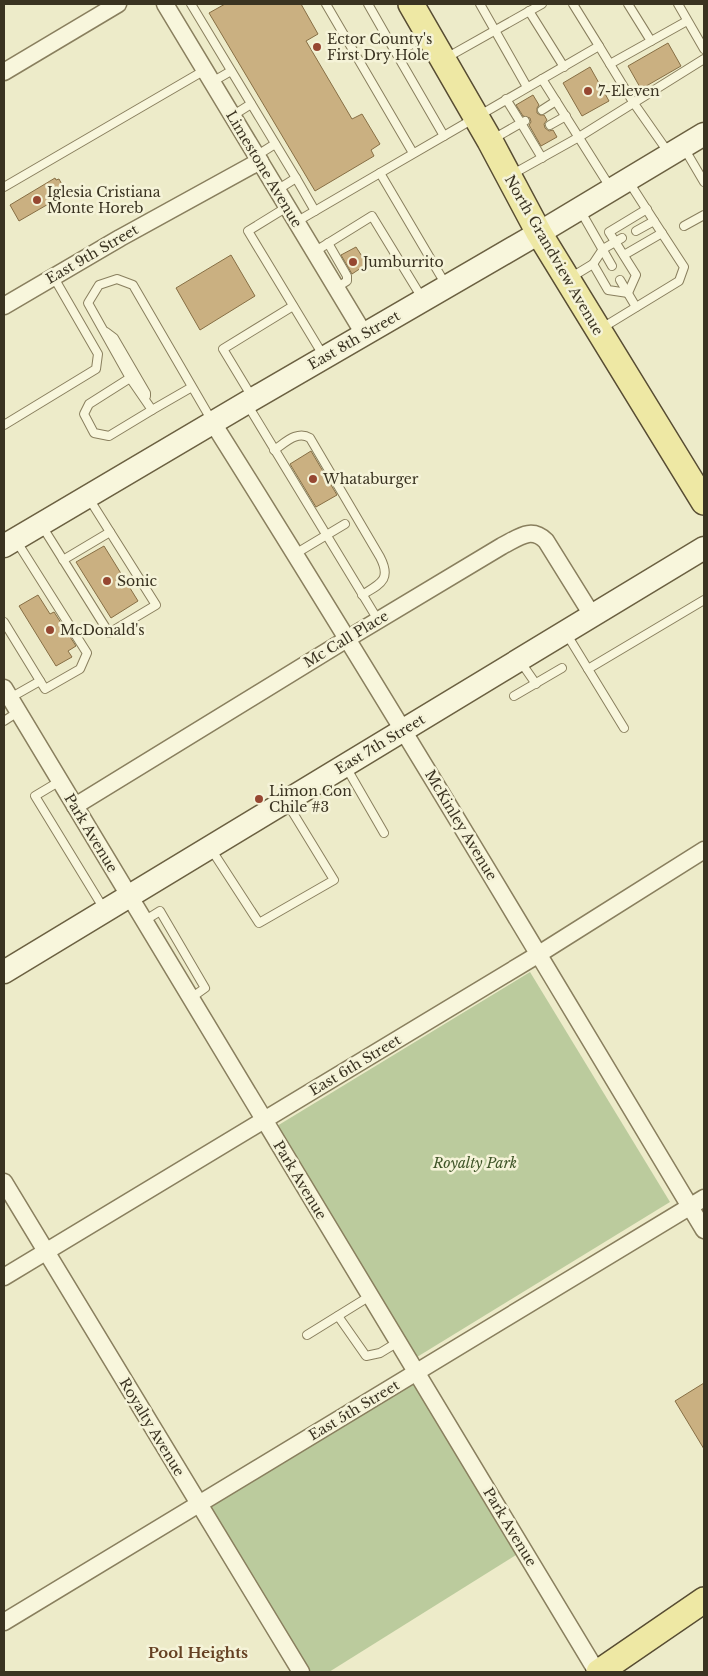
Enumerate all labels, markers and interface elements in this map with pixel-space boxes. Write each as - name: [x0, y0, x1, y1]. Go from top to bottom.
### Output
- place label: Ector County's First Dry Hole: [327, 30, 432, 64]
- marker: Ector County's First Dry Hole: [311, 41, 323, 53]
- place label: 7-Eleven: [598, 82, 660, 100]
- marker: 7-Eleven: [582, 85, 594, 97]
- street label: Limestone Avenue: [222, 107, 306, 231]
- street label: North Grandview Avenue: [501, 172, 607, 338]
- place label: Iglesia Cristiana Monte Horeb: [47, 183, 161, 217]
- marker: Iglesia Cristiana Monte Horeb: [31, 194, 43, 206]
- street label: East 9th Street: [43, 220, 142, 288]
- place label: Jumburrito: [361, 253, 444, 271]
- marker: Jumburrito: [347, 256, 359, 268]
- street label: East 8th Street: [305, 306, 404, 374]
- place label: Whataburger: [322, 470, 419, 488]
- marker: Whataburger: [307, 473, 319, 485]
- place label: Sonic: [117, 572, 158, 590]
- marker: Sonic: [101, 575, 113, 587]
- street label: Mc Call Place: [300, 607, 392, 671]
- place label: McDonald's: [60, 621, 145, 639]
- marker: McDonald's: [44, 624, 56, 636]
- street label: East 7th Street: [332, 710, 429, 778]
- street label: McKinley Avenue: [421, 767, 501, 883]
- place label: Limon Con Chile #3: [269, 782, 352, 816]
- street label: Park Avenue: [60, 790, 122, 876]
- marker: Limon Con Chile #3: [253, 793, 265, 805]
- street label: East 6th Street: [306, 1030, 405, 1099]
- street label: Park Avenue: [269, 1137, 331, 1223]
- park label: Royalty Park: [432, 1154, 517, 1172]
- street label: Royalty Avenue: [116, 1375, 188, 1479]
- street label: East 5th Street: [305, 1376, 403, 1444]
- street label: Park Avenue: [479, 1484, 541, 1570]
- district label: Pool Heights: [148, 1643, 248, 1662]

